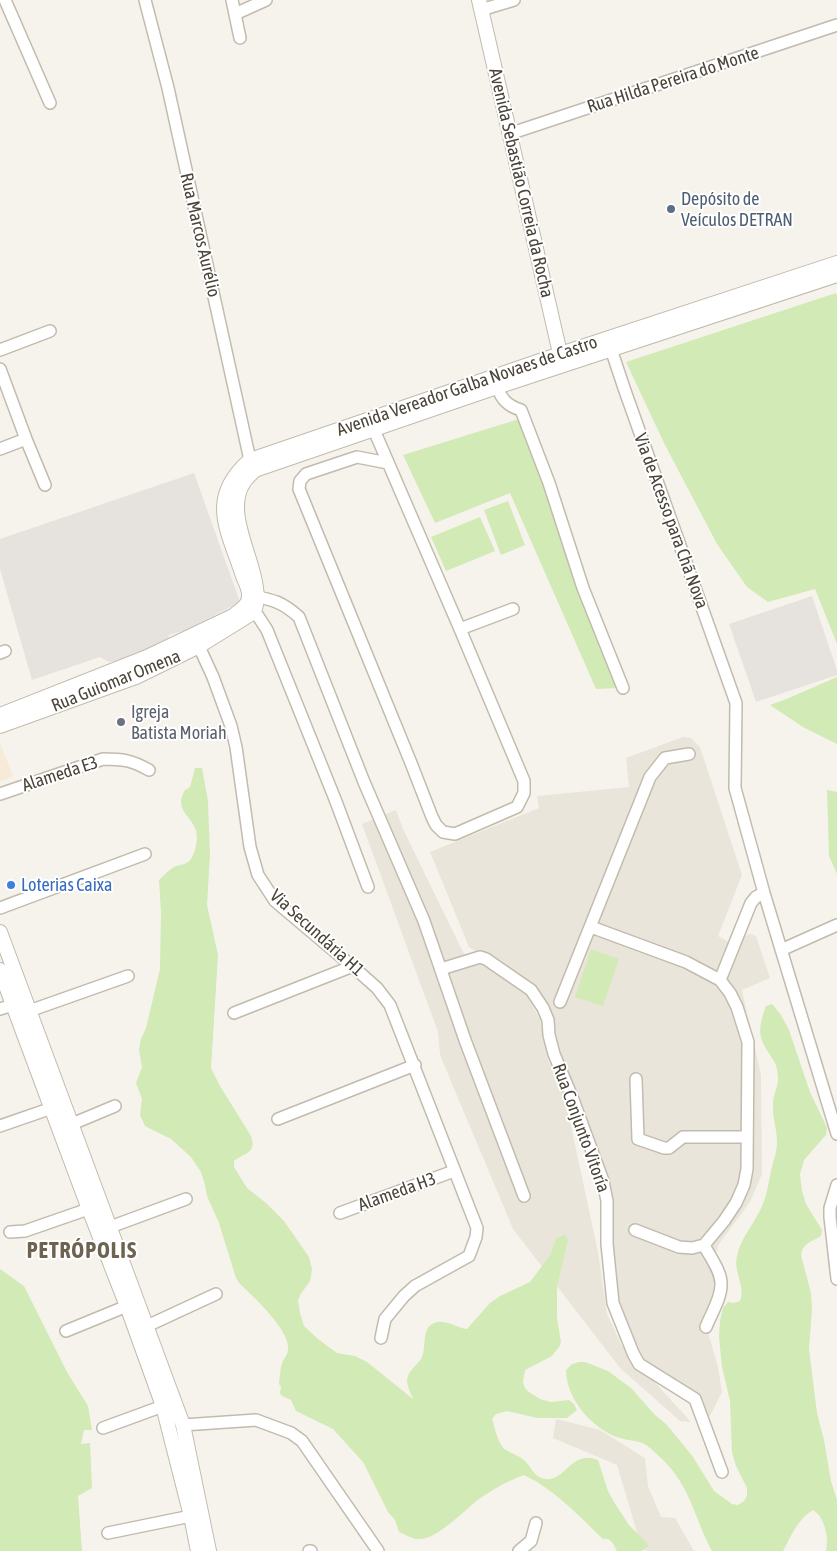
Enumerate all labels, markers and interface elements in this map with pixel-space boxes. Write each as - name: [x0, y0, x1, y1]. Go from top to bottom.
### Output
- street label: Rua Hilda Pereira do Monte: [584, 42, 762, 118]
- street label: Avenida Sebastião Correia da Rocha: [484, 66, 558, 300]
- street label: Rua Marcos Aurélio: [175, 171, 225, 299]
- place label: Depósito de Veículos DETRAN: [681, 188, 793, 230]
- marker: Depósito de Veículos DETRAN: [665, 203, 677, 215]
- street label: Avenida Vereador Galba Novaes de Castro: [334, 331, 600, 441]
- street label: Via de Acesso para Chã Nova: [629, 430, 713, 612]
- street label: Rua Guiomar Omena: [48, 645, 184, 717]
- place label: Igreja Batista Moriah: [131, 701, 227, 744]
- marker: Igreja Batista Moriah: [115, 716, 127, 728]
- street label: Alameda E3: [19, 752, 101, 796]
- place label: Loterias Caixa: [21, 874, 112, 896]
- marker: Loterias Caixa: [5, 879, 17, 891]
- street label: Via Secundária H1: [265, 885, 369, 981]
- street label: Rua Conjunto Vitoría: [548, 1061, 614, 1195]
- street label: Alameda H3: [355, 1168, 439, 1216]
- district label: PETRÓPOLIS: [26, 1238, 138, 1264]

